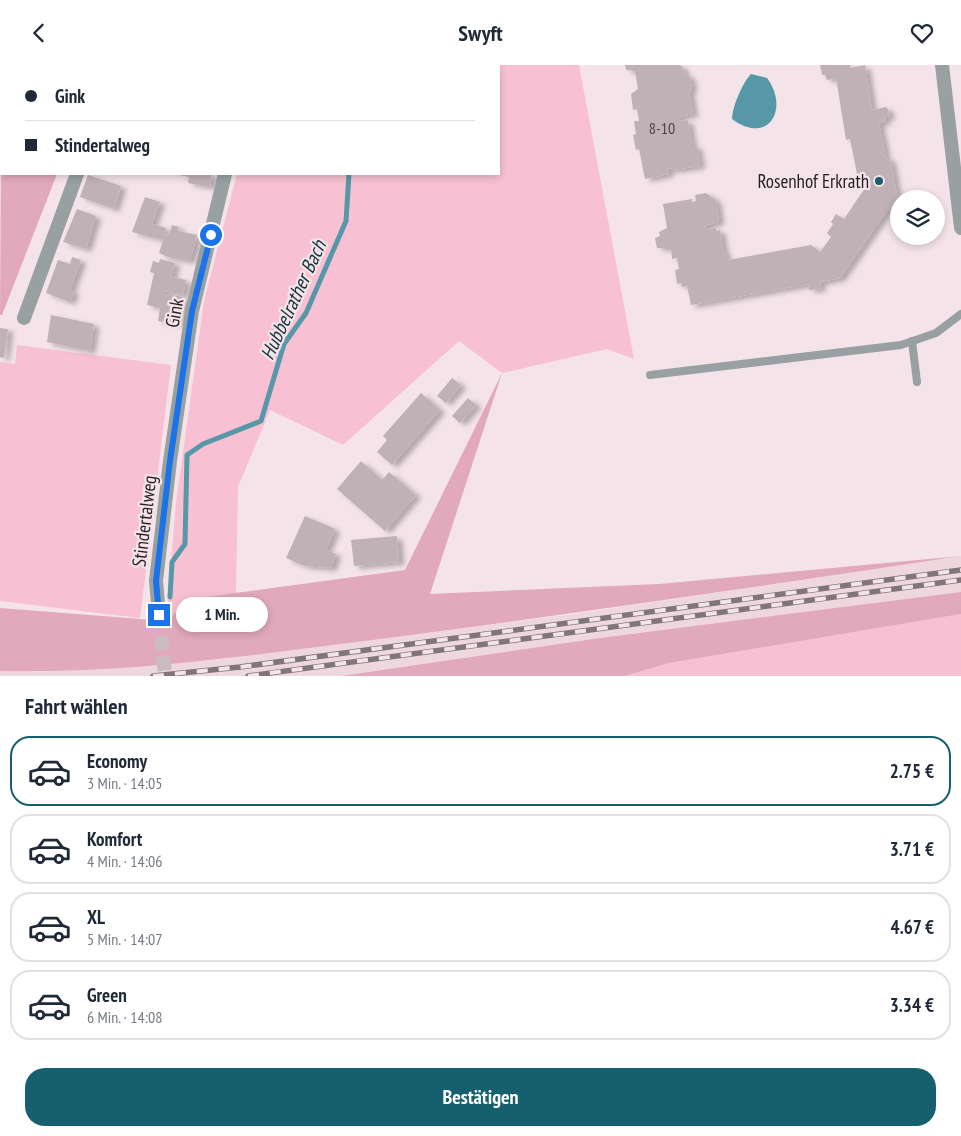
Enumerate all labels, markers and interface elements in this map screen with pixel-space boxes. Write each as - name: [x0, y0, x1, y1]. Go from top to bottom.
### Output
- icon: back: [25, 19, 53, 47]
- text: Swyft: [458, 19, 503, 47]
- icon: heart: [908, 19, 936, 47]
- text: Gink: [55, 84, 85, 108]
- house number: 8-10: [649, 118, 675, 138]
- text: Stindertalweg: [55, 133, 150, 157]
- place label: Rosenhof Erkrath: [757, 169, 869, 193]
- marker: Rosenhof Erkrath: [873, 175, 885, 187]
- map controls: [890, 190, 945, 245]
- button: layers: [890, 190, 945, 245]
- route start: [200, 224, 222, 246]
- water label: Hubbelrather Bach: [254, 235, 333, 364]
- street label: Gink: [160, 296, 188, 329]
- street label: Stindertalweg: [126, 474, 162, 568]
- callout: 1 Min.: [176, 597, 269, 633]
- route end: [148, 604, 170, 626]
- text: 1 Min.: [204, 604, 240, 624]
- text: Fahrt wählen: [25, 692, 128, 720]
- icon: car: [27, 749, 72, 794]
- text: Economy: [87, 749, 147, 773]
- text: 2.75 €: [890, 759, 934, 783]
- text: 3 Min. · 14:05: [87, 773, 162, 793]
- icon: car: [27, 827, 72, 872]
- text: Komfort: [87, 827, 142, 851]
- text: 3.71 €: [890, 837, 934, 861]
- text: 4 Min. · 14:06: [87, 851, 162, 871]
- icon: car: [27, 905, 72, 950]
- text: XL: [87, 905, 105, 929]
- text: 4.67 €: [891, 915, 934, 939]
- text: 5 Min. · 14:07: [87, 929, 162, 949]
- icon: car: [27, 983, 72, 1028]
- text: Green: [87, 983, 127, 1007]
- text: 3.34 €: [890, 993, 934, 1017]
- text: 6 Min. · 14:08: [87, 1007, 162, 1027]
- button: Bestätigen: [25, 1068, 936, 1126]

